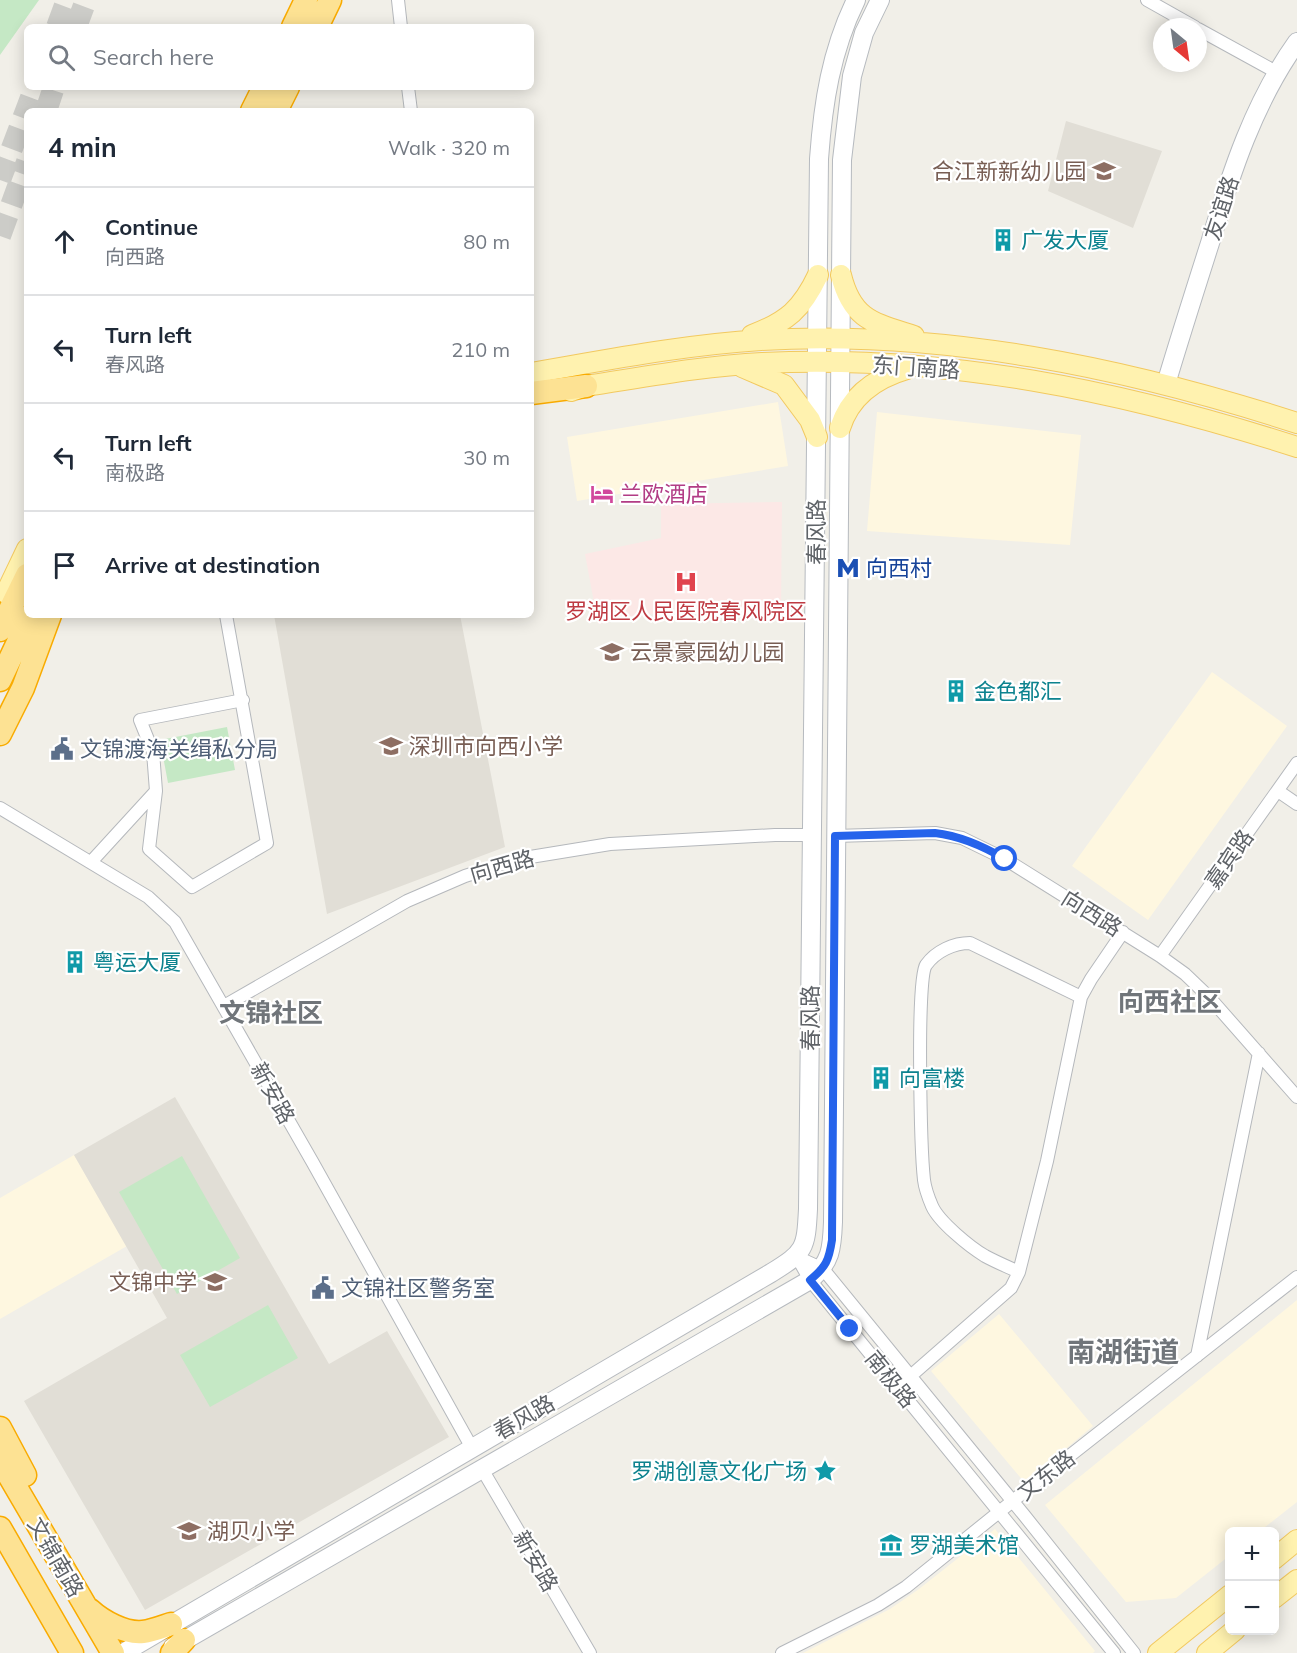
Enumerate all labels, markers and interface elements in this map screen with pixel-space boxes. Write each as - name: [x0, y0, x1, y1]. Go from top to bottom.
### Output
- north arrow: [1153, 18, 1207, 72]
- search box: [24, 24, 534, 90]
- icon: search: [45, 41, 78, 74]
- text: Search here: [93, 43, 214, 71]
- text: 4 min: [48, 131, 117, 164]
- text: Walk · 320 m: [388, 135, 510, 160]
- place label: 合江新新幼儿园: [932, 157, 1086, 185]
- school or university icon: 合江新新幼儿园: [1091, 158, 1117, 184]
- street label: 友谊路: [1197, 172, 1245, 244]
- text: Continue: [105, 213, 198, 241]
- icon: ahead: [48, 225, 81, 258]
- place label: 广发大厦: [1021, 226, 1109, 254]
- building icon: 广发大厦: [990, 227, 1016, 253]
- text: 80 m: [463, 229, 510, 254]
- text: 向西路: [105, 244, 165, 269]
- text: Turn left: [105, 321, 192, 349]
- icon: left: [48, 333, 81, 366]
- text: 210 m: [451, 337, 510, 362]
- street label: 东门南路: [871, 350, 961, 384]
- text: 春风路: [105, 352, 165, 377]
- text: Turn left: [105, 429, 192, 457]
- icon: left: [48, 441, 81, 474]
- text: 30 m: [463, 445, 510, 470]
- text: 南极路: [105, 460, 165, 485]
- place label: 兰欧酒店: [620, 480, 708, 508]
- hotel icon: 兰欧酒店: [589, 481, 615, 507]
- street label: 春风路: [802, 499, 830, 565]
- icon: arrive: [48, 549, 81, 582]
- text: Arrive at destination: [105, 551, 320, 579]
- place label: 向西村: [866, 554, 932, 582]
- metro station icon: 向西村: [835, 555, 861, 581]
- hospital icon: 罗湖区人民医院春风院区: [673, 569, 699, 595]
- place label: 罗湖区人民医院春风院区: [565, 597, 807, 625]
- place label: 云景豪园幼儿园: [630, 638, 784, 666]
- school or university icon: 云景豪园幼儿园: [599, 639, 625, 665]
- place label: 金色都汇: [974, 677, 1062, 705]
- building icon: 金色都汇: [943, 678, 969, 704]
- place label: 深圳市向西小学: [409, 732, 563, 760]
- school or university icon: 深圳市向西小学: [378, 733, 404, 759]
- place label: 文锦渡海关缉私分局: [80, 735, 278, 763]
- public building icon: 文锦渡海关缉私分局: [49, 736, 75, 762]
- street label: 嘉宾路: [1199, 824, 1259, 894]
- street label: 向西路: [466, 843, 538, 889]
- route start: [991, 845, 1017, 871]
- street label: 向西路: [1057, 884, 1127, 942]
- place label: 粤运大厦: [93, 948, 181, 976]
- building icon: 粤运大厦: [62, 949, 88, 975]
- street label: 春风路: [796, 985, 824, 1051]
- district label: 向西社区: [1118, 985, 1222, 1018]
- district label: 文锦社区: [219, 996, 323, 1029]
- street label: 新安路: [245, 1057, 301, 1129]
- place label: 向富楼: [899, 1064, 965, 1092]
- building icon: 向富楼: [868, 1065, 894, 1091]
- place label: 文锦中学: [109, 1268, 197, 1296]
- school or university icon: 文锦中学: [202, 1269, 228, 1295]
- place label: 文锦社区警务室: [341, 1274, 495, 1302]
- public building icon: 文锦社区警务室: [310, 1275, 336, 1301]
- route end: [836, 1315, 862, 1341]
- district label: 南湖街道: [1067, 1334, 1179, 1369]
- street label: 南极路: [859, 1345, 923, 1413]
- street label: 春风路: [488, 1388, 560, 1446]
- street label: 文东路: [1011, 1444, 1081, 1506]
- place label: 罗湖创意文化广场: [631, 1457, 807, 1485]
- place icon: 罗湖创意文化广场: [812, 1458, 838, 1484]
- street label: 文锦南路: [22, 1512, 90, 1602]
- place label: 湖贝小学: [207, 1517, 295, 1545]
- school or university icon: 湖贝小学: [176, 1518, 202, 1544]
- street label: 新安路: [507, 1525, 565, 1597]
- map controls: [1225, 1527, 1279, 1635]
- button: +: [1225, 1527, 1279, 1581]
- place label: 罗湖美术馆: [909, 1531, 1019, 1559]
- museum icon: 罗湖美术馆: [878, 1532, 904, 1558]
- button: −: [1225, 1581, 1279, 1635]

